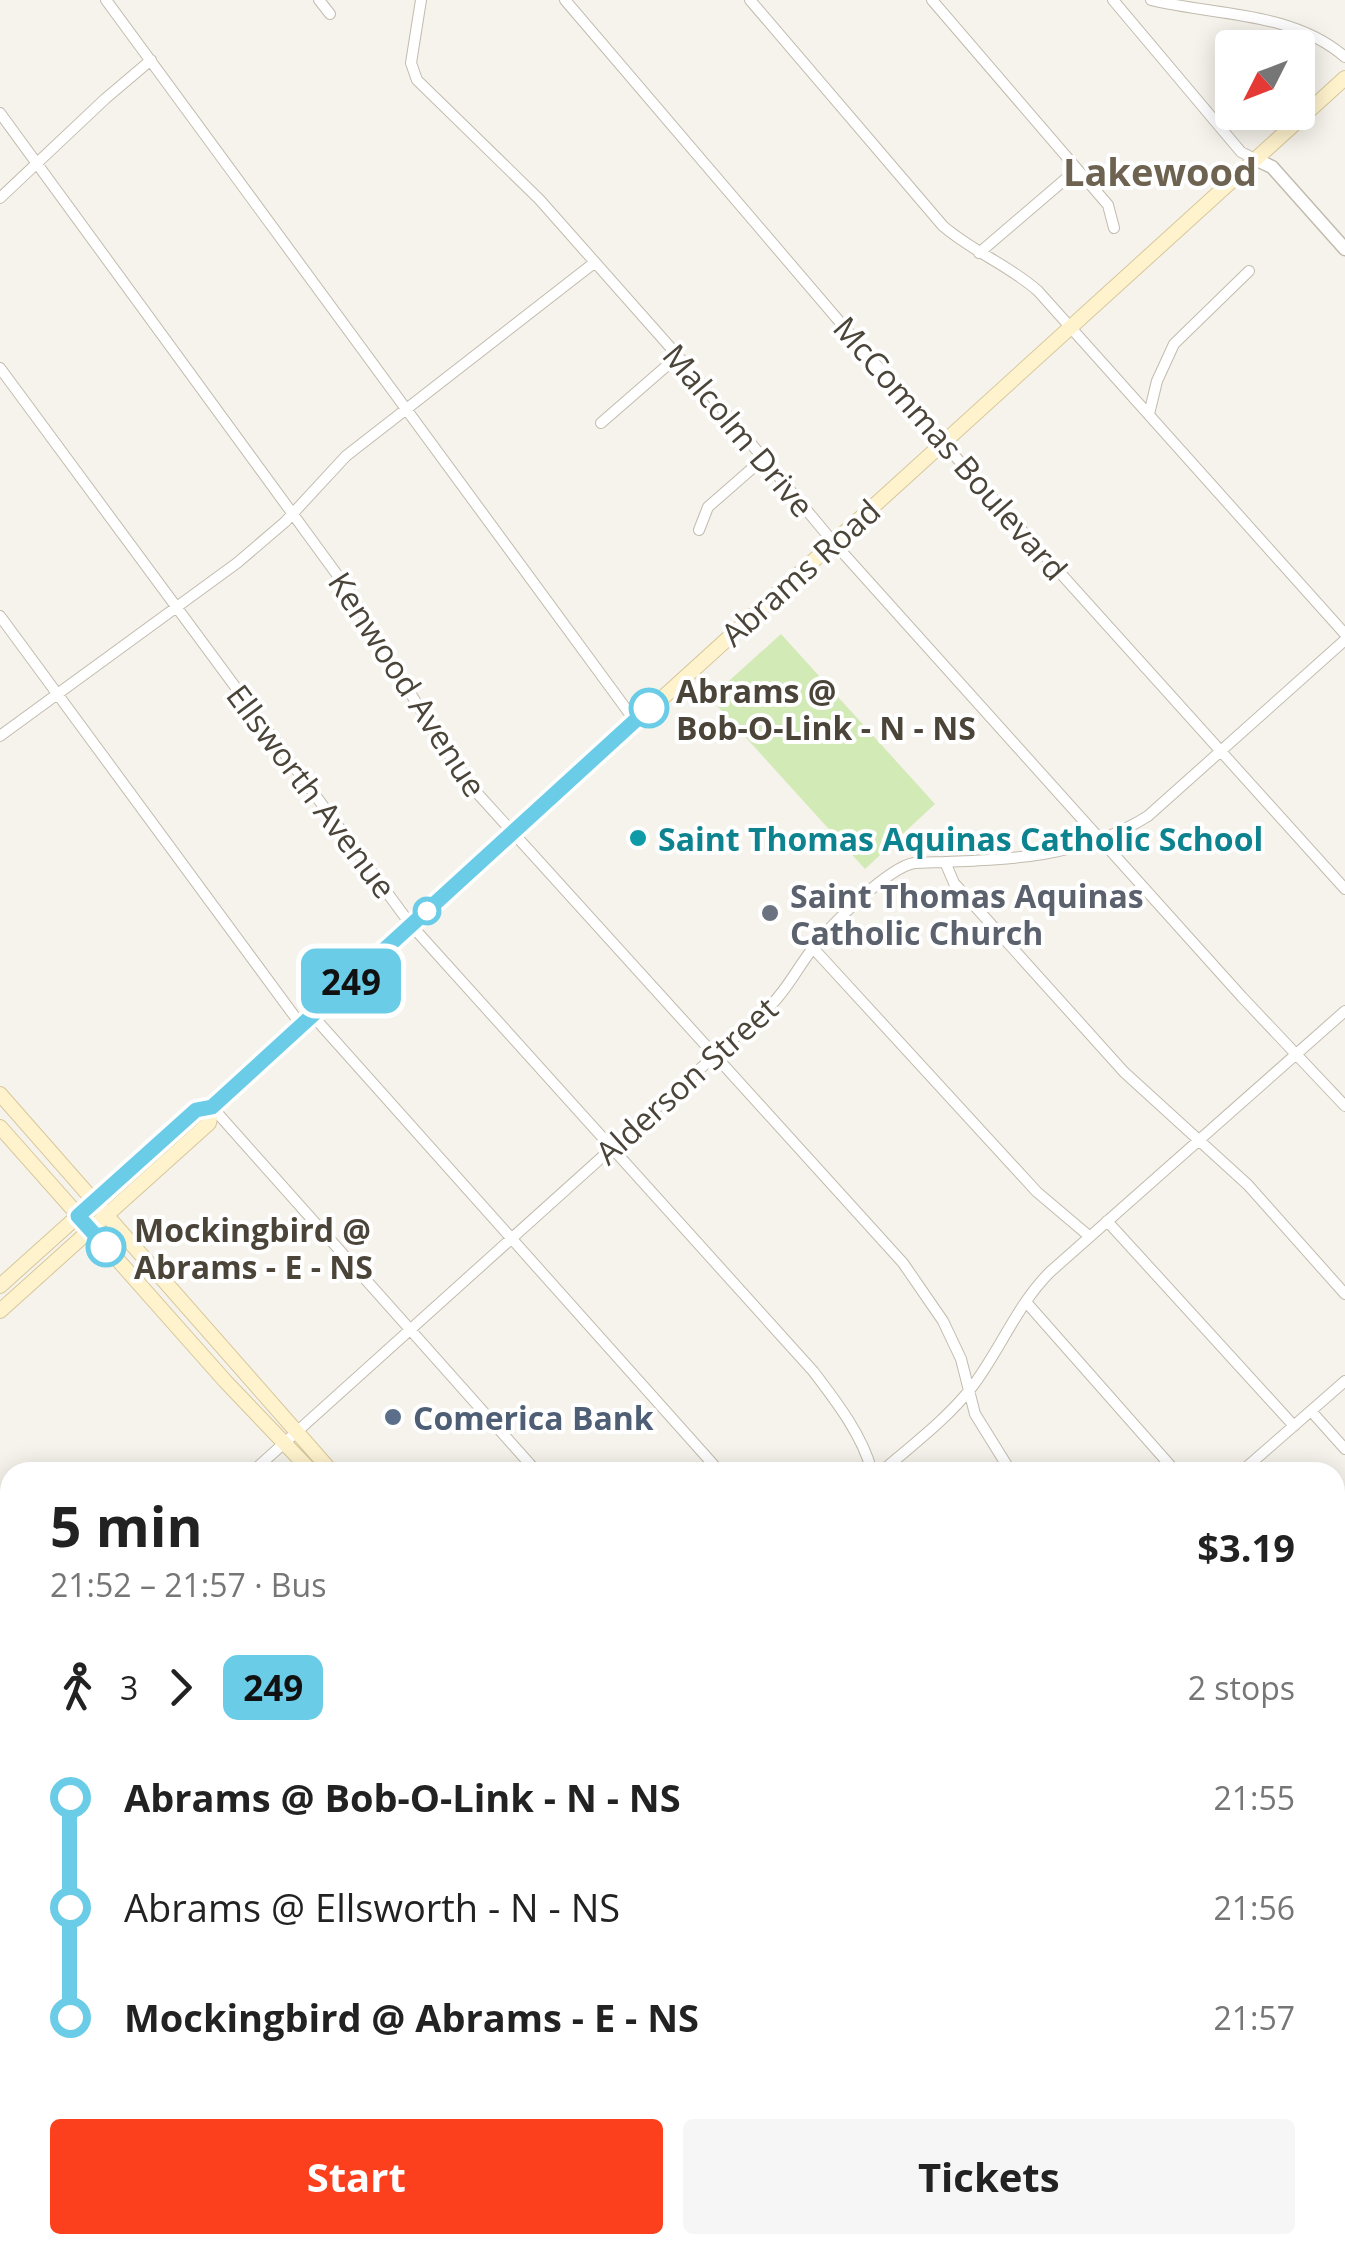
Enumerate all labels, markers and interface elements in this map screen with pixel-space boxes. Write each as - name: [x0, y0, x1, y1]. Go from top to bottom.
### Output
- north arrow: [1215, 30, 1315, 130]
- map controls: [1215, 30, 1315, 130]
- district label: Lakewood: [1063, 145, 1257, 197]
- street label: McCommas Boulevard: [825, 307, 1077, 589]
- street label: Malcolm Drive: [654, 334, 824, 526]
- street label: Abrams Road: [711, 489, 889, 655]
- street label: Kenwood Avenue: [319, 563, 497, 805]
- place label: Abrams @ Bob-O-Link - N - NS: [676, 669, 976, 749]
- street label: Ellsworth Avenue: [217, 675, 407, 907]
- marker: Abrams @ Bob-O-Link - N - NS: [630, 689, 668, 727]
- place label: Saint Thomas Aquinas Catholic School: [658, 817, 1263, 860]
- marker: Saint Thomas Aquinas Catholic School: [627, 827, 649, 849]
- place label: Saint Thomas Aquinas Catholic Church: [790, 874, 1144, 954]
- unlabelled marker: [414, 898, 440, 924]
- marker: Saint Thomas Aquinas Catholic Church: [759, 902, 781, 924]
- line badge: 249: [294, 948, 408, 1014]
- text: 249: [321, 958, 381, 1005]
- street label: Alderson Street: [586, 987, 786, 1173]
- place label: Mockingbird @ Abrams - E - NS: [134, 1208, 373, 1288]
- marker: Mockingbird @ Abrams - E - NS: [87, 1228, 125, 1266]
- place label: Comerica Bank: [413, 1396, 654, 1439]
- marker: Comerica Bank: [382, 1406, 404, 1428]
- text: 5 min: [50, 1488, 203, 1563]
- text: $3.19: [1197, 1521, 1295, 1573]
- text: 21:52 – 21:57 · Bus: [50, 1563, 326, 1606]
- icon: walk: [50, 1660, 105, 1715]
- icon: forward: [153, 1660, 208, 1715]
- text: 249: [243, 1664, 303, 1711]
- text: 3: [120, 1666, 138, 1709]
- text: 2 stops: [1188, 1666, 1295, 1709]
- text: Abrams @ Bob-O-Link - N - NS: [124, 1771, 681, 1823]
- text: 21:55: [1213, 1776, 1295, 1819]
- text: Abrams @ Ellsworth - N - NS: [124, 1881, 620, 1933]
- text: 21:56: [1213, 1886, 1295, 1929]
- text: Mockingbird @ Abrams - E - NS: [124, 1991, 699, 2043]
- text: 21:57: [1213, 1996, 1295, 2039]
- button: Start: [50, 2119, 663, 2234]
- button: Tickets: [683, 2119, 1295, 2234]

